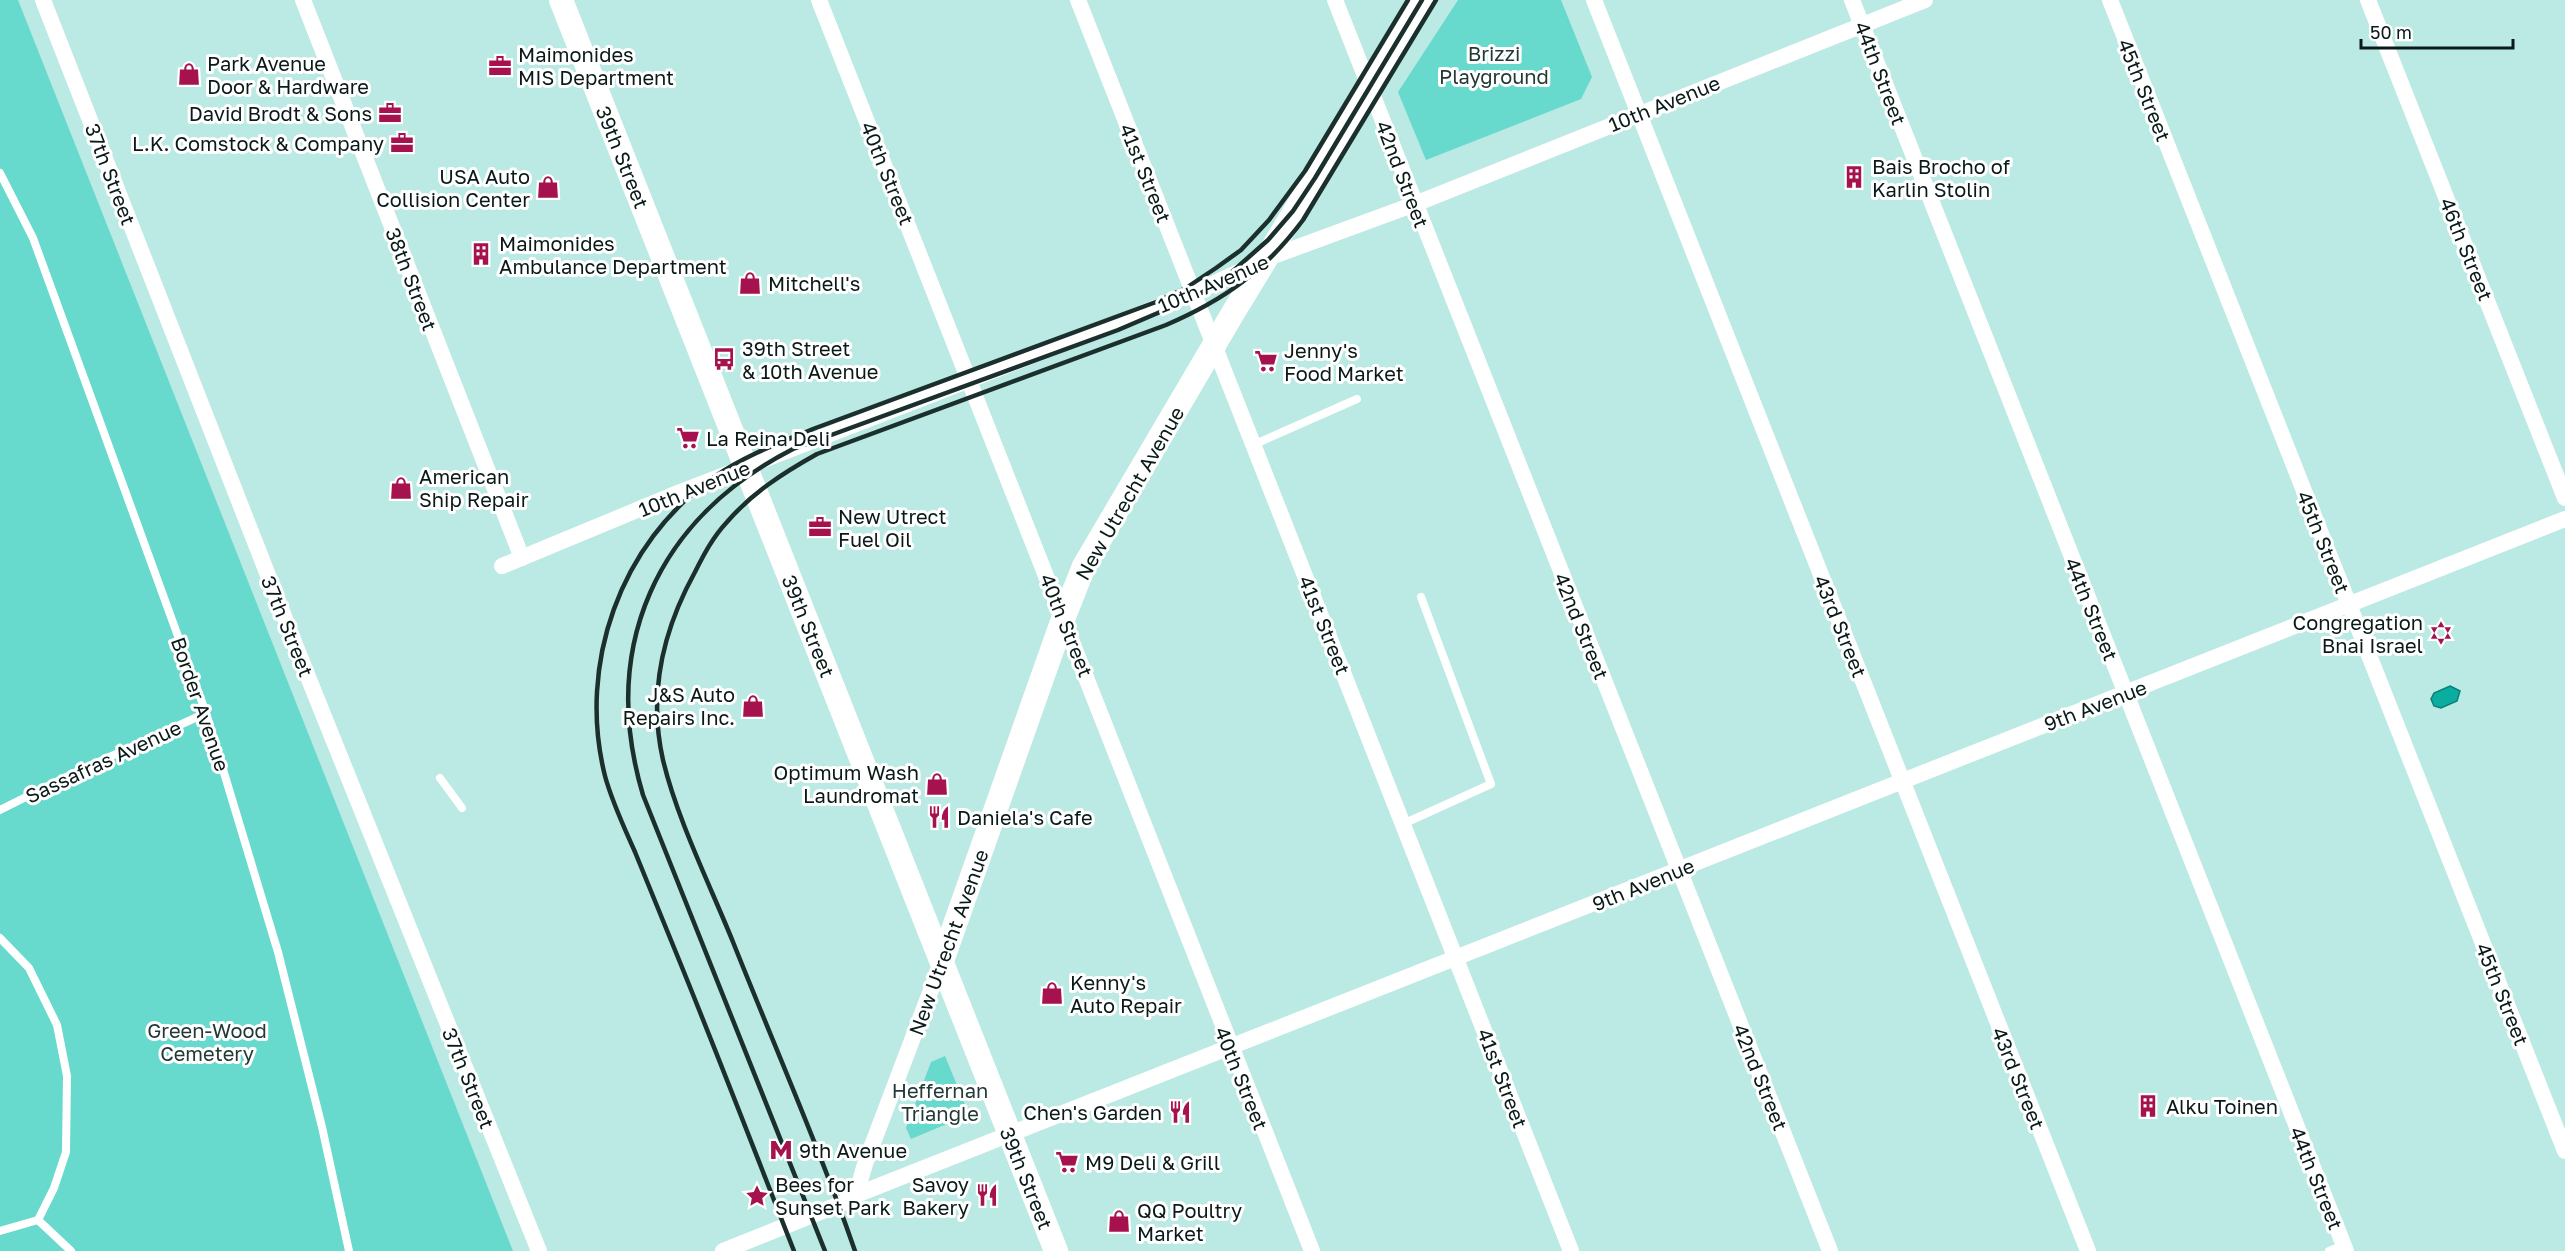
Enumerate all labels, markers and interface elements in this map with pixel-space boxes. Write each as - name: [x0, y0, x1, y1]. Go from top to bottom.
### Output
- scale bar: [2361, 12, 2512, 50]
- street label: 44th Street: [1850, 18, 1912, 128]
- text: 50 m: [2370, 21, 2412, 43]
- street label: 45th Street: [2114, 35, 2176, 145]
- park label: Brizzi Playground: [1439, 41, 1549, 88]
- place label: Maimonides MIS Department: [518, 42, 674, 89]
- place label: Park Avenue Door & Hardware: [207, 51, 369, 98]
- office icon: Maimonides MIS Department: [487, 53, 513, 79]
- shop icon: Park Avenue Door & Hardware: [176, 61, 202, 87]
- street label: 10th Avenue: [1605, 70, 1723, 136]
- office icon: David Brodt & Sons: [377, 100, 403, 126]
- place label: David Brodt & Sons: [189, 101, 372, 125]
- street label: 39th Street: [592, 102, 654, 212]
- street label: 42nd Street: [1372, 117, 1434, 231]
- street label: 40th Street: [856, 118, 920, 228]
- street label: 37th Street: [81, 120, 141, 228]
- street label: 41st Street: [1115, 120, 1177, 226]
- office icon: L.K. Comstock & Company: [389, 130, 415, 156]
- place label: L.K. Comstock & Company: [132, 131, 384, 155]
- place label: Bais Brocho of Karlin Stolin: [1872, 154, 2010, 201]
- place label: USA Auto Collision Center: [376, 164, 530, 211]
- building icon: Bais Brocho of Karlin Stolin: [1841, 164, 1867, 190]
- shop icon: USA Auto Collision Center: [535, 174, 561, 200]
- street label: 46th Street: [2435, 194, 2499, 304]
- street label: 38th Street: [381, 224, 443, 334]
- place label: Maimonides Ambulance Department: [499, 231, 727, 278]
- building icon: Maimonides Ambulance Department: [468, 241, 494, 267]
- street label: 10th Avenue: [1154, 249, 1272, 317]
- shop icon: Mitchell's: [737, 270, 763, 296]
- place label: Mitchell's: [768, 271, 860, 295]
- place label: 39th Street & 10th Avenue: [742, 336, 878, 383]
- place label: Jenny's Food Market: [1284, 338, 1404, 385]
- bus stop icon: 39th Street & 10th Avenue: [711, 346, 737, 372]
- supermarket icon: Jenny's Food Market: [1253, 348, 1279, 374]
- street label: New Utrecht Avenue: [1070, 402, 1188, 584]
- supermarket icon: La Reina Deli: [675, 425, 701, 451]
- place label: La Reina Deli: [706, 426, 830, 450]
- street label: 10th Avenue: [635, 455, 753, 521]
- place label: American Ship Repair: [419, 464, 529, 511]
- shop icon: American Ship Repair: [388, 475, 414, 501]
- street label: 45th Street: [2293, 487, 2355, 597]
- place label: New Utrect Fuel Oil: [838, 504, 947, 551]
- office icon: New Utrect Fuel Oil: [807, 514, 833, 540]
- street label: 44th Street: [2060, 554, 2124, 664]
- street label: 42nd Street: [1550, 569, 1614, 683]
- street label: 40th Street: [1035, 570, 1099, 680]
- street label: 39th Street: [778, 571, 840, 681]
- street label: 43rd Street: [1810, 571, 1872, 681]
- street label: 37th Street: [257, 572, 319, 680]
- street label: 41st Street: [1294, 572, 1356, 678]
- place label: Congregation Bnai Israel: [2293, 610, 2423, 657]
- synagogue icon: Congregation Bnai Israel: [2428, 620, 2454, 646]
- street label: Border Avenue: [167, 634, 235, 774]
- street label: 9th Avenue: [2040, 674, 2150, 736]
- place label: J&S Auto Repairs Inc.: [623, 682, 735, 729]
- shop icon: J&S Auto Repairs Inc.: [740, 693, 766, 719]
- street label: Sassafras Avenue: [21, 714, 185, 808]
- place label: Optimum Wash Laundromat: [773, 760, 919, 807]
- shop icon: Optimum Wash Laundromat: [924, 771, 950, 797]
- restaurant icon: Daniela's Cafe: [926, 804, 952, 830]
- place label: Daniela's Cafe: [957, 805, 1093, 829]
- street label: New Utrecht Avenue: [903, 846, 993, 1038]
- street label: 9th Avenue: [1588, 853, 1698, 915]
- street label: 45th Street: [2472, 939, 2534, 1049]
- place label: Kenny's Auto Repair: [1070, 970, 1182, 1017]
- shop icon: Kenny's Auto Repair: [1039, 980, 1065, 1006]
- park label: Green-Wood Cemetery: [147, 1018, 267, 1065]
- street label: 42nd Street: [1729, 1020, 1793, 1134]
- street label: 40th Street: [1210, 1023, 1274, 1133]
- street label: 43rd Street: [1988, 1023, 2050, 1133]
- street label: 37th Street: [438, 1024, 500, 1132]
- street label: 41st Street: [1473, 1025, 1533, 1131]
- park label: Heffernan Triangle: [892, 1078, 988, 1125]
- building icon: Alku Toinen: [2135, 1093, 2161, 1119]
- place label: Alku Toinen: [2166, 1094, 2278, 1118]
- restaurant icon: Chen's Garden: [1167, 1099, 1193, 1125]
- place label: Chen's Garden: [1023, 1100, 1162, 1124]
- street label: 39th Street: [996, 1123, 1058, 1233]
- street label: 44th Street: [2285, 1123, 2349, 1233]
- metro station icon: 9th Avenue: [768, 1137, 794, 1163]
- place label: 9th Avenue: [799, 1138, 907, 1162]
- supermarket icon: M9 Deli & Grill: [1054, 1149, 1080, 1175]
- place label: M9 Deli & Grill: [1085, 1150, 1220, 1174]
- place label: Bees for Sunset Park: [775, 1172, 891, 1219]
- place label: Savoy Bakery: [902, 1172, 969, 1219]
- restaurant icon: Savoy Bakery: [974, 1182, 1000, 1208]
- place icon: Bees for Sunset Park: [744, 1183, 770, 1209]
- place label: QQ Poultry Market: [1137, 1198, 1242, 1245]
- shop icon: QQ Poultry Market: [1106, 1208, 1132, 1234]

